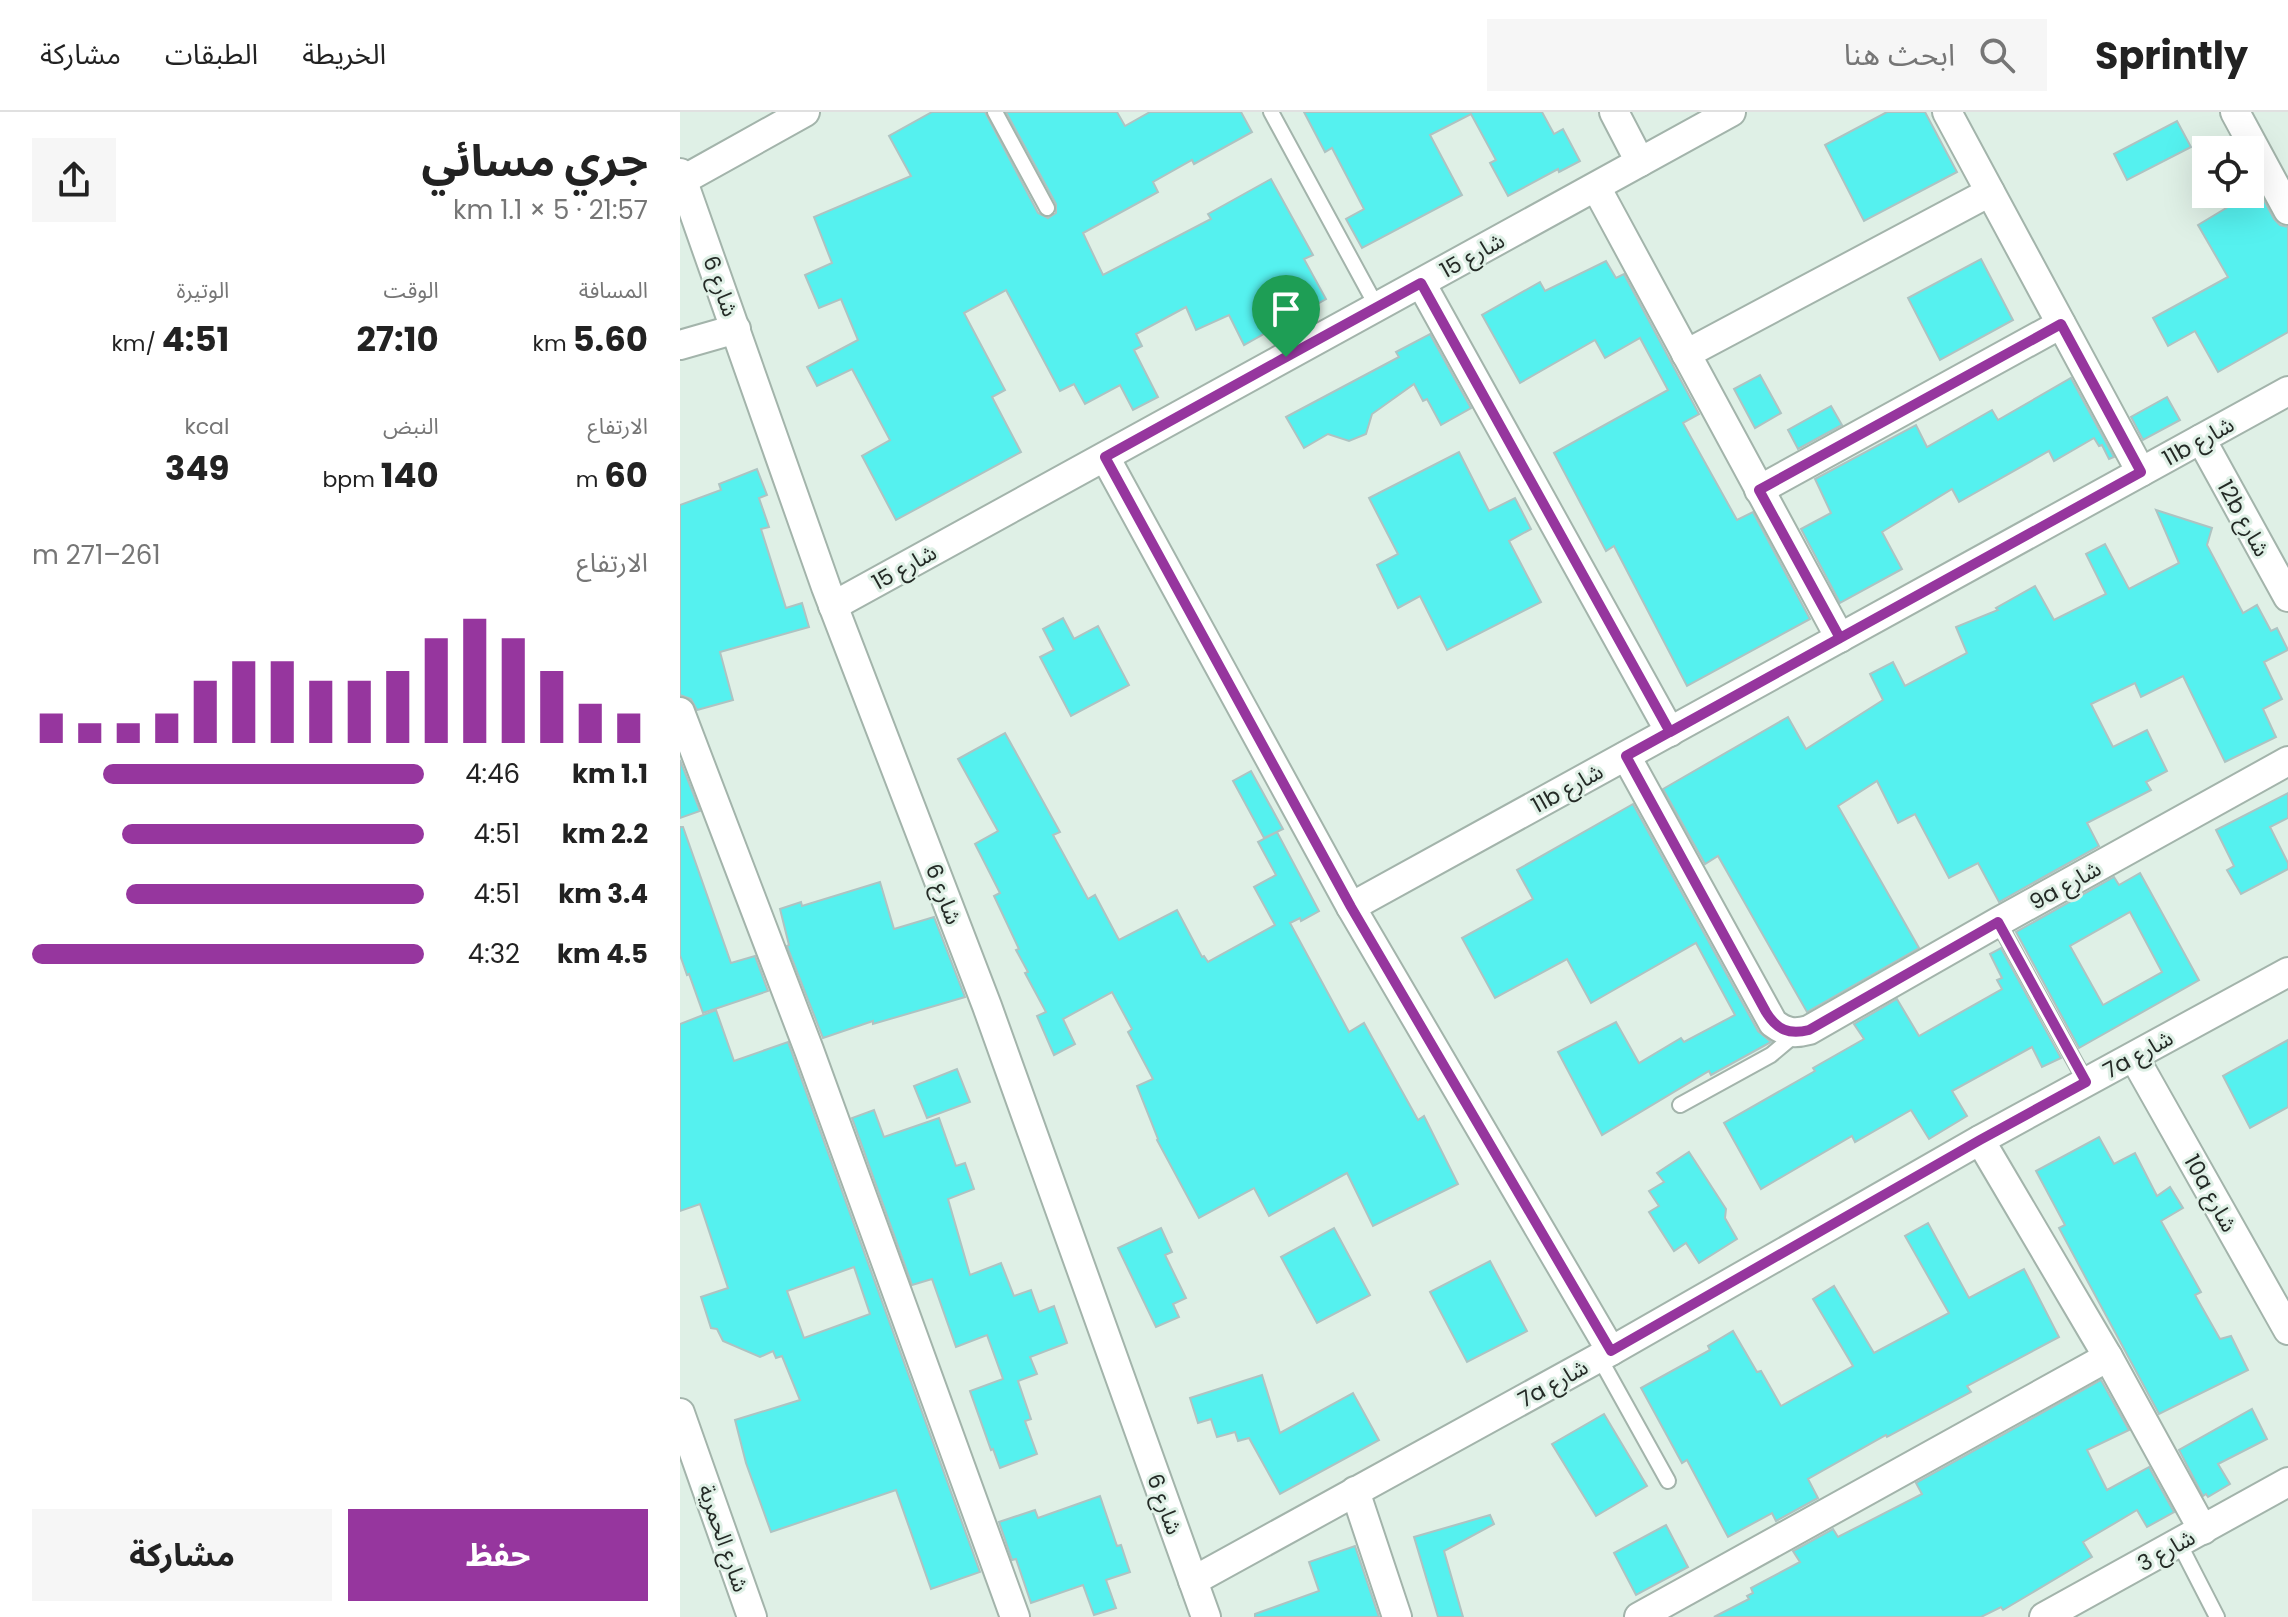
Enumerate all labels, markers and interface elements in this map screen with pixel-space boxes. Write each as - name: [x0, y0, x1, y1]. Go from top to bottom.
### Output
- search box: [1487, 19, 2047, 91]
- text: Sprintly: [2095, 29, 2248, 82]
- text: ابحث هنا: [1844, 33, 1955, 76]
- icon: search: [1975, 33, 2019, 77]
- text: مشاركة: [40, 35, 121, 74]
- text: الطبقات: [165, 35, 258, 74]
- text: الخريطة: [302, 35, 386, 74]
- text: جري مسائي: [421, 130, 648, 191]
- map controls: [2192, 136, 2264, 208]
- button: locate: [2192, 136, 2264, 208]
- button: share: [32, 138, 116, 222]
- text: 21:57 · 5 × 1.1 km: [453, 192, 648, 228]
- street label: شارع 15: [1434, 225, 1511, 287]
- street label: شارع 6: [694, 251, 746, 321]
- text: الوتيرة: [176, 275, 229, 306]
- text: الوقت: [383, 275, 439, 306]
- text: المسافة: [579, 275, 648, 306]
- pin: [1252, 275, 1320, 357]
- icon: arrive: [1264, 287, 1308, 331]
- text: 4:51: [162, 315, 229, 363]
- text: 27:10: [356, 315, 439, 363]
- text: 5.60: [572, 315, 648, 363]
- text: /km: [111, 328, 162, 359]
- text: km: [533, 328, 572, 359]
- street label: 11b شارع: [2157, 409, 2240, 475]
- text: kcal: [184, 411, 229, 442]
- text: النبض: [383, 411, 439, 442]
- text: الارتفاع: [588, 411, 648, 442]
- text: 349: [165, 444, 229, 492]
- text: 140: [381, 451, 439, 499]
- text: 60: [604, 451, 648, 499]
- text: bpm: [322, 464, 381, 495]
- text: m: [576, 464, 604, 495]
- street label: 12b شارع: [2209, 474, 2277, 563]
- text: 261–271 m: [32, 537, 161, 573]
- street label: شارع 15: [866, 537, 943, 599]
- text: الارتفاع: [577, 545, 648, 581]
- text: 4:46: [465, 756, 520, 792]
- text: 1.1 km: [572, 756, 648, 792]
- street label: 11b شارع: [1526, 756, 1609, 822]
- text: 4:51: [473, 816, 520, 852]
- text: 2.2 km: [562, 816, 648, 852]
- street label: 9a شارع: [2024, 853, 2107, 919]
- street label: شارع 6: [917, 859, 969, 929]
- text: 4:51: [473, 876, 520, 912]
- text: 3.4 km: [558, 876, 648, 912]
- text: 4:32: [468, 936, 520, 972]
- text: 4.5 km: [557, 936, 648, 972]
- street label: 7a شارع: [2098, 1023, 2179, 1087]
- street label: 10a شارع: [2176, 1149, 2245, 1238]
- street label: 7a شارع: [1513, 1352, 1594, 1416]
- street label: شارع 6: [1138, 1469, 1190, 1539]
- street label: شارع الحمرية: [690, 1480, 756, 1596]
- button: مشاركة: [32, 1509, 332, 1601]
- button: حفظ: [348, 1509, 648, 1601]
- street label: شارع 3: [2132, 1522, 2201, 1580]

